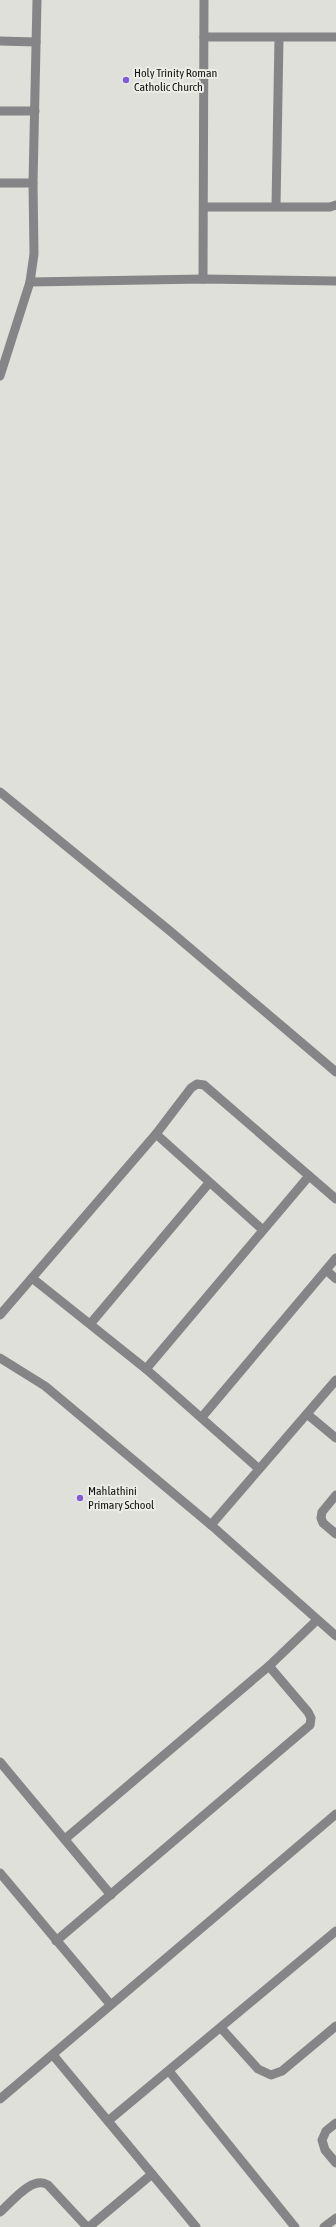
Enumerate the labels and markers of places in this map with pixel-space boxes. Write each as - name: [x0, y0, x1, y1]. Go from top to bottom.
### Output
- place label: Holy Trinity Roman Catholic Church: [134, 66, 217, 94]
- marker: Holy Trinity Roman Catholic Church: [121, 75, 131, 85]
- place label: Mahlathini Primary School: [88, 1484, 155, 1512]
- marker: Mahlathini Primary School: [75, 1493, 85, 1503]

